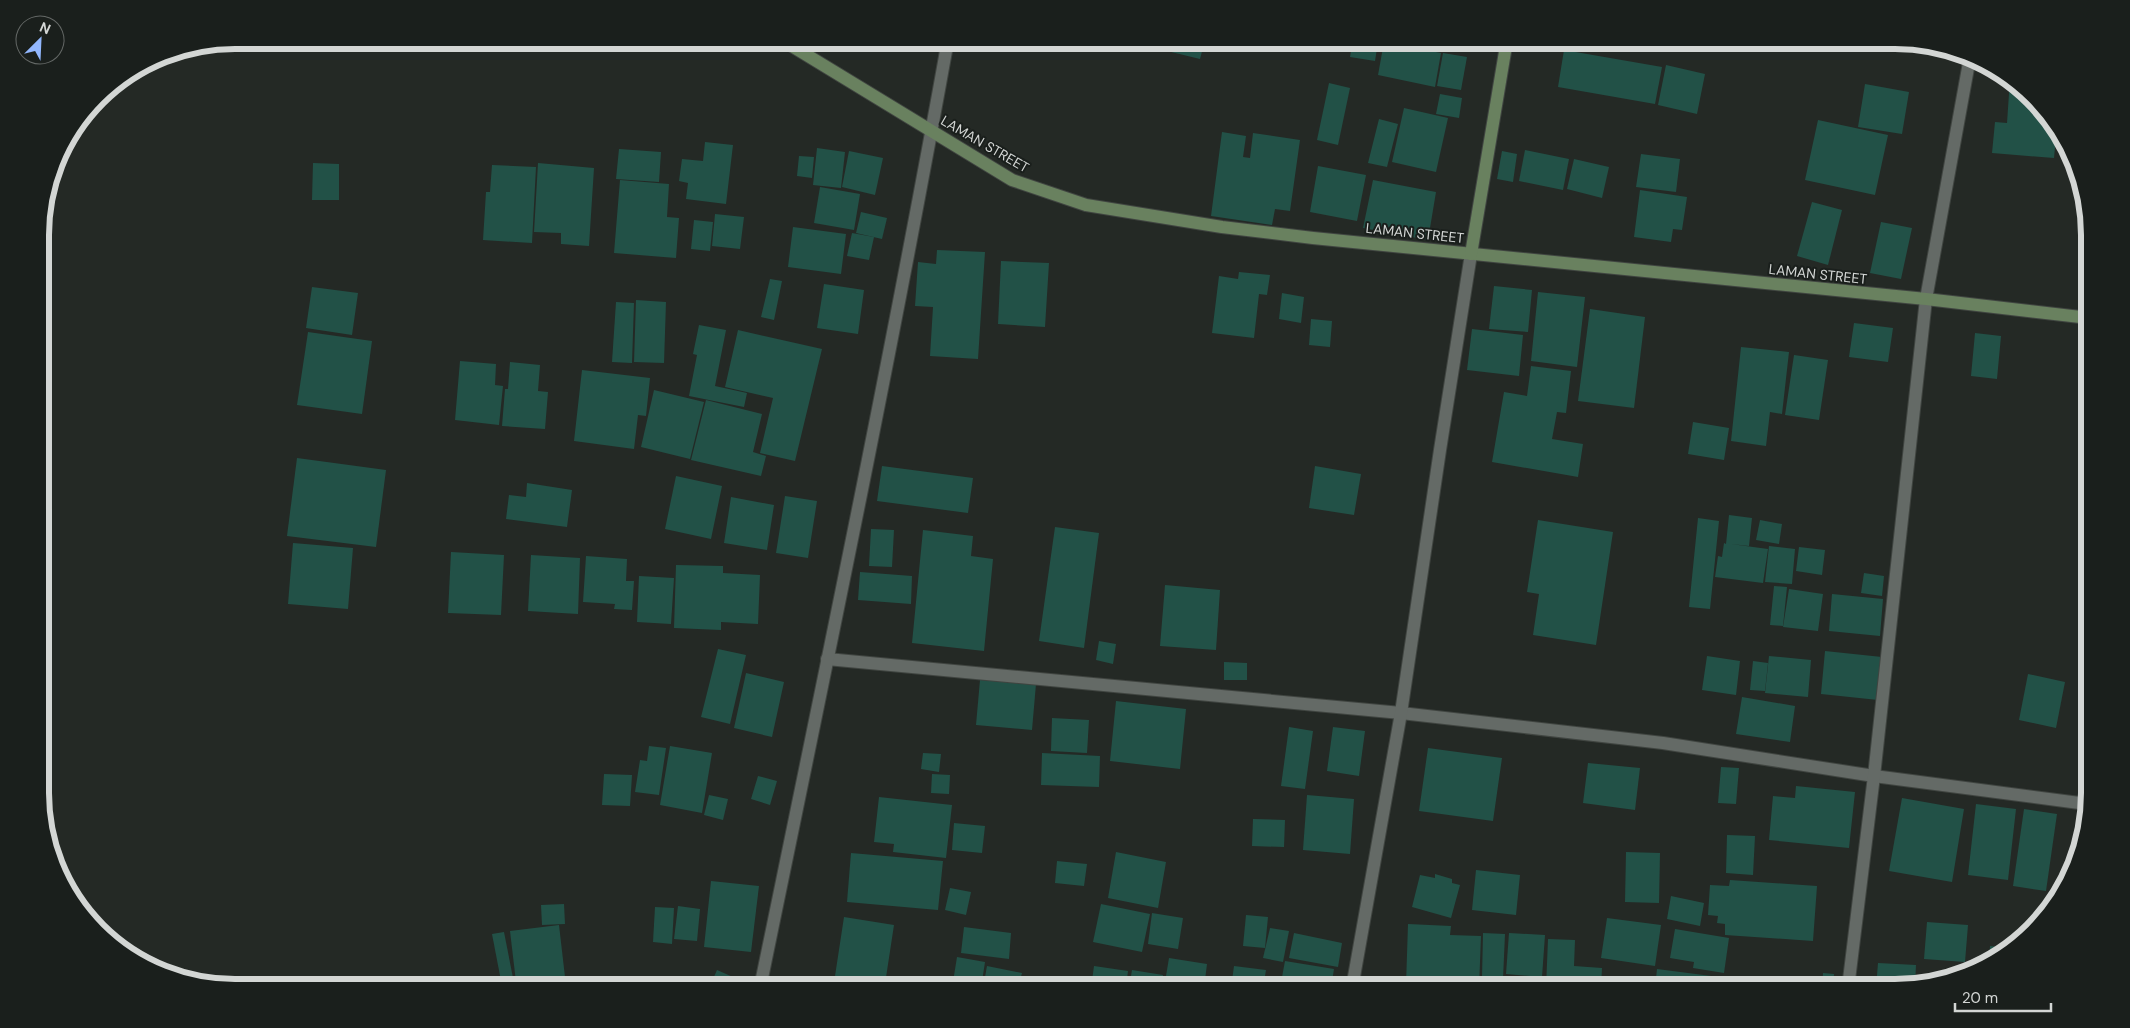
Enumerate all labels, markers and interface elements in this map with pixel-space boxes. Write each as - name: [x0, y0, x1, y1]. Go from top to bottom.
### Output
- north arrow: [15, 15, 65, 65]
- text: N: [37, 18, 54, 38]
- street label: LAMAN STREET: [938, 111, 1032, 177]
- street label: LAMAN STREET: [1365, 219, 1465, 247]
- street label: LAMAN STREET: [1768, 260, 1868, 288]
- scale bar: [1955, 980, 2051, 1012]
- text: 20 m: [1962, 988, 1998, 1008]

